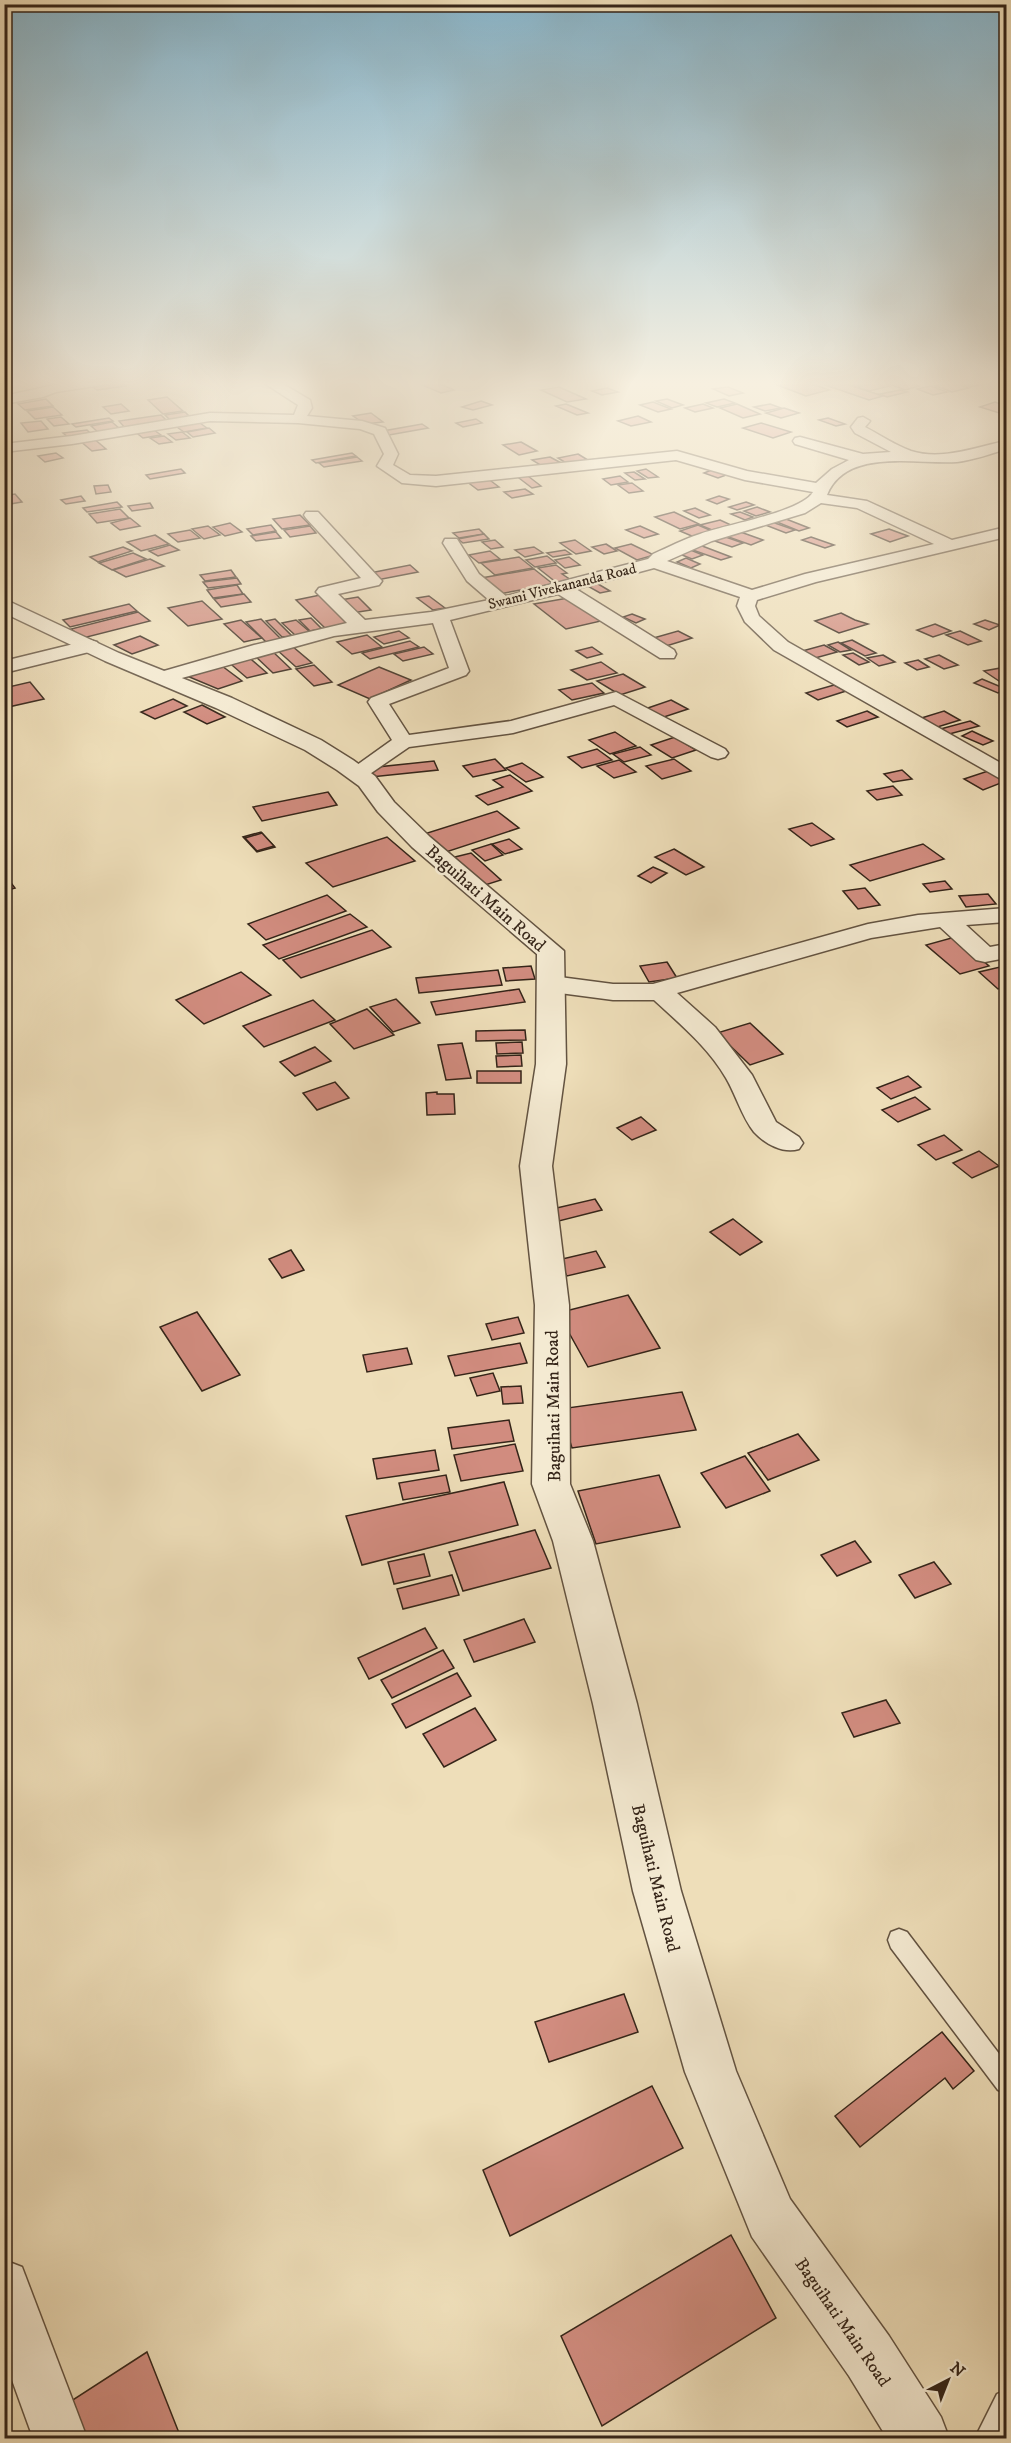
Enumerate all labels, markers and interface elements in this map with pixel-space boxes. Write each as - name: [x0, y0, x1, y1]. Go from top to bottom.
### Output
- street label: Swami Vivekananda Road: [486, 559, 639, 614]
- street label: Baguihati Main Road: [421, 841, 550, 957]
- street label: Baguihati Main Road: [542, 1330, 566, 1482]
- street label: Baguihati Main Road: [626, 1802, 684, 1955]
- street label: Baguihati Main Road: [790, 2254, 895, 2391]
- north arrow: [918, 2350, 978, 2410]
- text: N: [946, 2358, 969, 2381]

